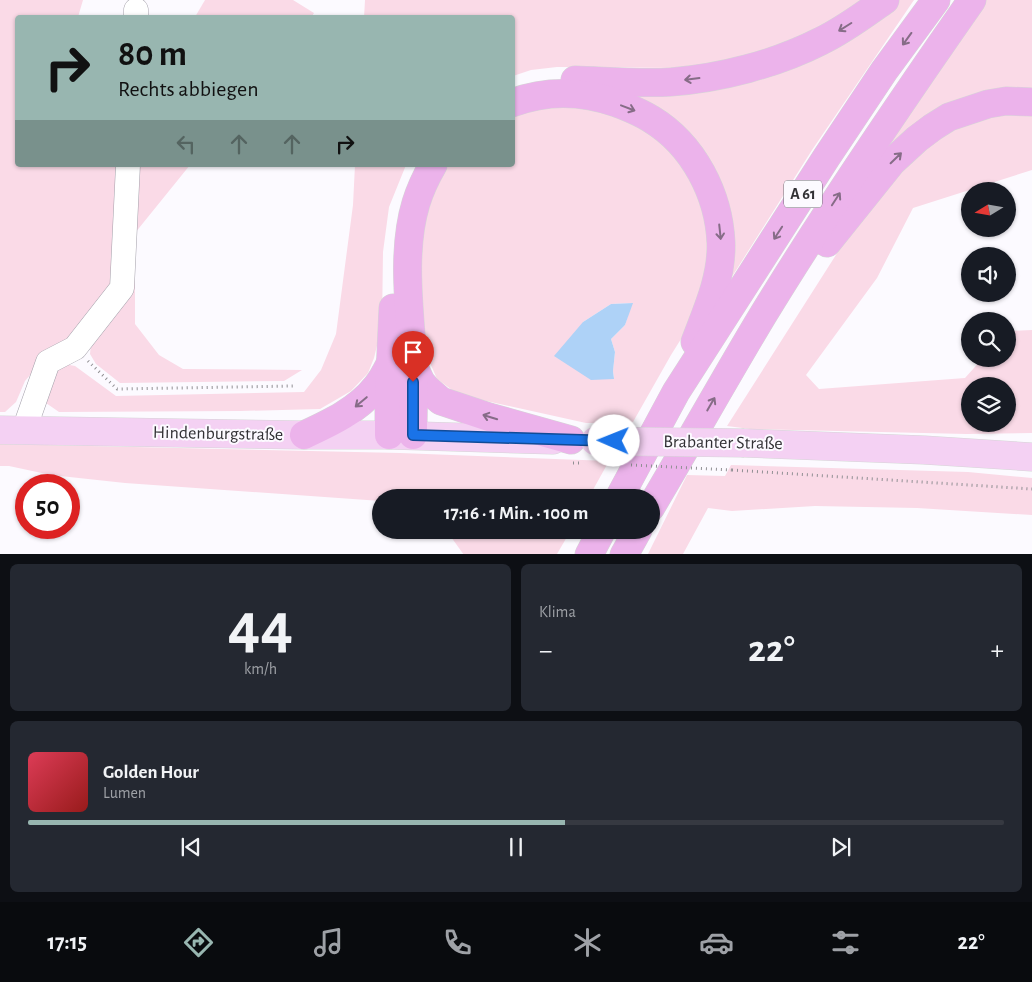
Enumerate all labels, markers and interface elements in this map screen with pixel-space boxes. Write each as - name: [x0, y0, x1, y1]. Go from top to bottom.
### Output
- one-way arrow: [838, 22, 852, 32]
- one-way arrow: [902, 32, 912, 46]
- icon: right: [35, 35, 100, 100]
- text: 80 m: [118, 37, 187, 72]
- one-way arrow: [685, 74, 701, 84]
- text: Rechts abbiegen: [118, 78, 259, 100]
- one-way arrow: [620, 103, 635, 113]
- icon: left: [172, 130, 200, 158]
- icon: ahead: [225, 130, 253, 158]
- icon: ahead: [278, 130, 306, 158]
- icon: right: [331, 130, 359, 158]
- one-way arrow: [890, 152, 902, 165]
- road number: A 61: [784, 180, 822, 208]
- north arrow: [961, 182, 1016, 238]
- map controls: [961, 182, 1016, 432]
- one-way arrow: [832, 193, 842, 207]
- one-way arrow: [715, 223, 725, 239]
- one-way arrow: [773, 225, 783, 239]
- button: sound: [961, 247, 1016, 302]
- button: search: [961, 312, 1016, 367]
- pin: [392, 331, 434, 382]
- icon: arrive: [399, 338, 427, 366]
- button: layers: [961, 377, 1016, 432]
- one-way arrow: [354, 396, 367, 408]
- one-way arrow: [706, 397, 716, 412]
- one-way arrow: [483, 412, 499, 422]
- position arrow: [587, 414, 639, 466]
- street label: Hindenburgstraße: [153, 424, 283, 444]
- street label: Brabanter Straße: [663, 433, 783, 453]
- speed limit sign: 50: [15, 474, 80, 539]
- text: 17:16 · 1 Min. · 100 m: [444, 504, 588, 523]
- text: 44: [228, 595, 293, 660]
- text: Klima: [539, 604, 576, 620]
- text: 22°: [748, 631, 795, 669]
- text: −: [539, 637, 552, 665]
- text: +: [991, 637, 1004, 665]
- text: km/h: [244, 661, 277, 677]
- text: Golden Hour: [103, 763, 199, 782]
- text: Lumen: [103, 785, 146, 801]
- icon: previous: [177, 833, 205, 861]
- icon: pause: [502, 833, 530, 861]
- icon: next: [827, 833, 855, 861]
- icon: directions: [181, 925, 216, 960]
- icon: music: [311, 925, 346, 960]
- icon: phone: [440, 925, 475, 960]
- icon: climate: [570, 925, 605, 960]
- icon: car: [699, 925, 734, 960]
- icon: filters: [828, 925, 863, 960]
- text: 17:15: [47, 931, 87, 953]
- text: 22°: [958, 931, 985, 953]

